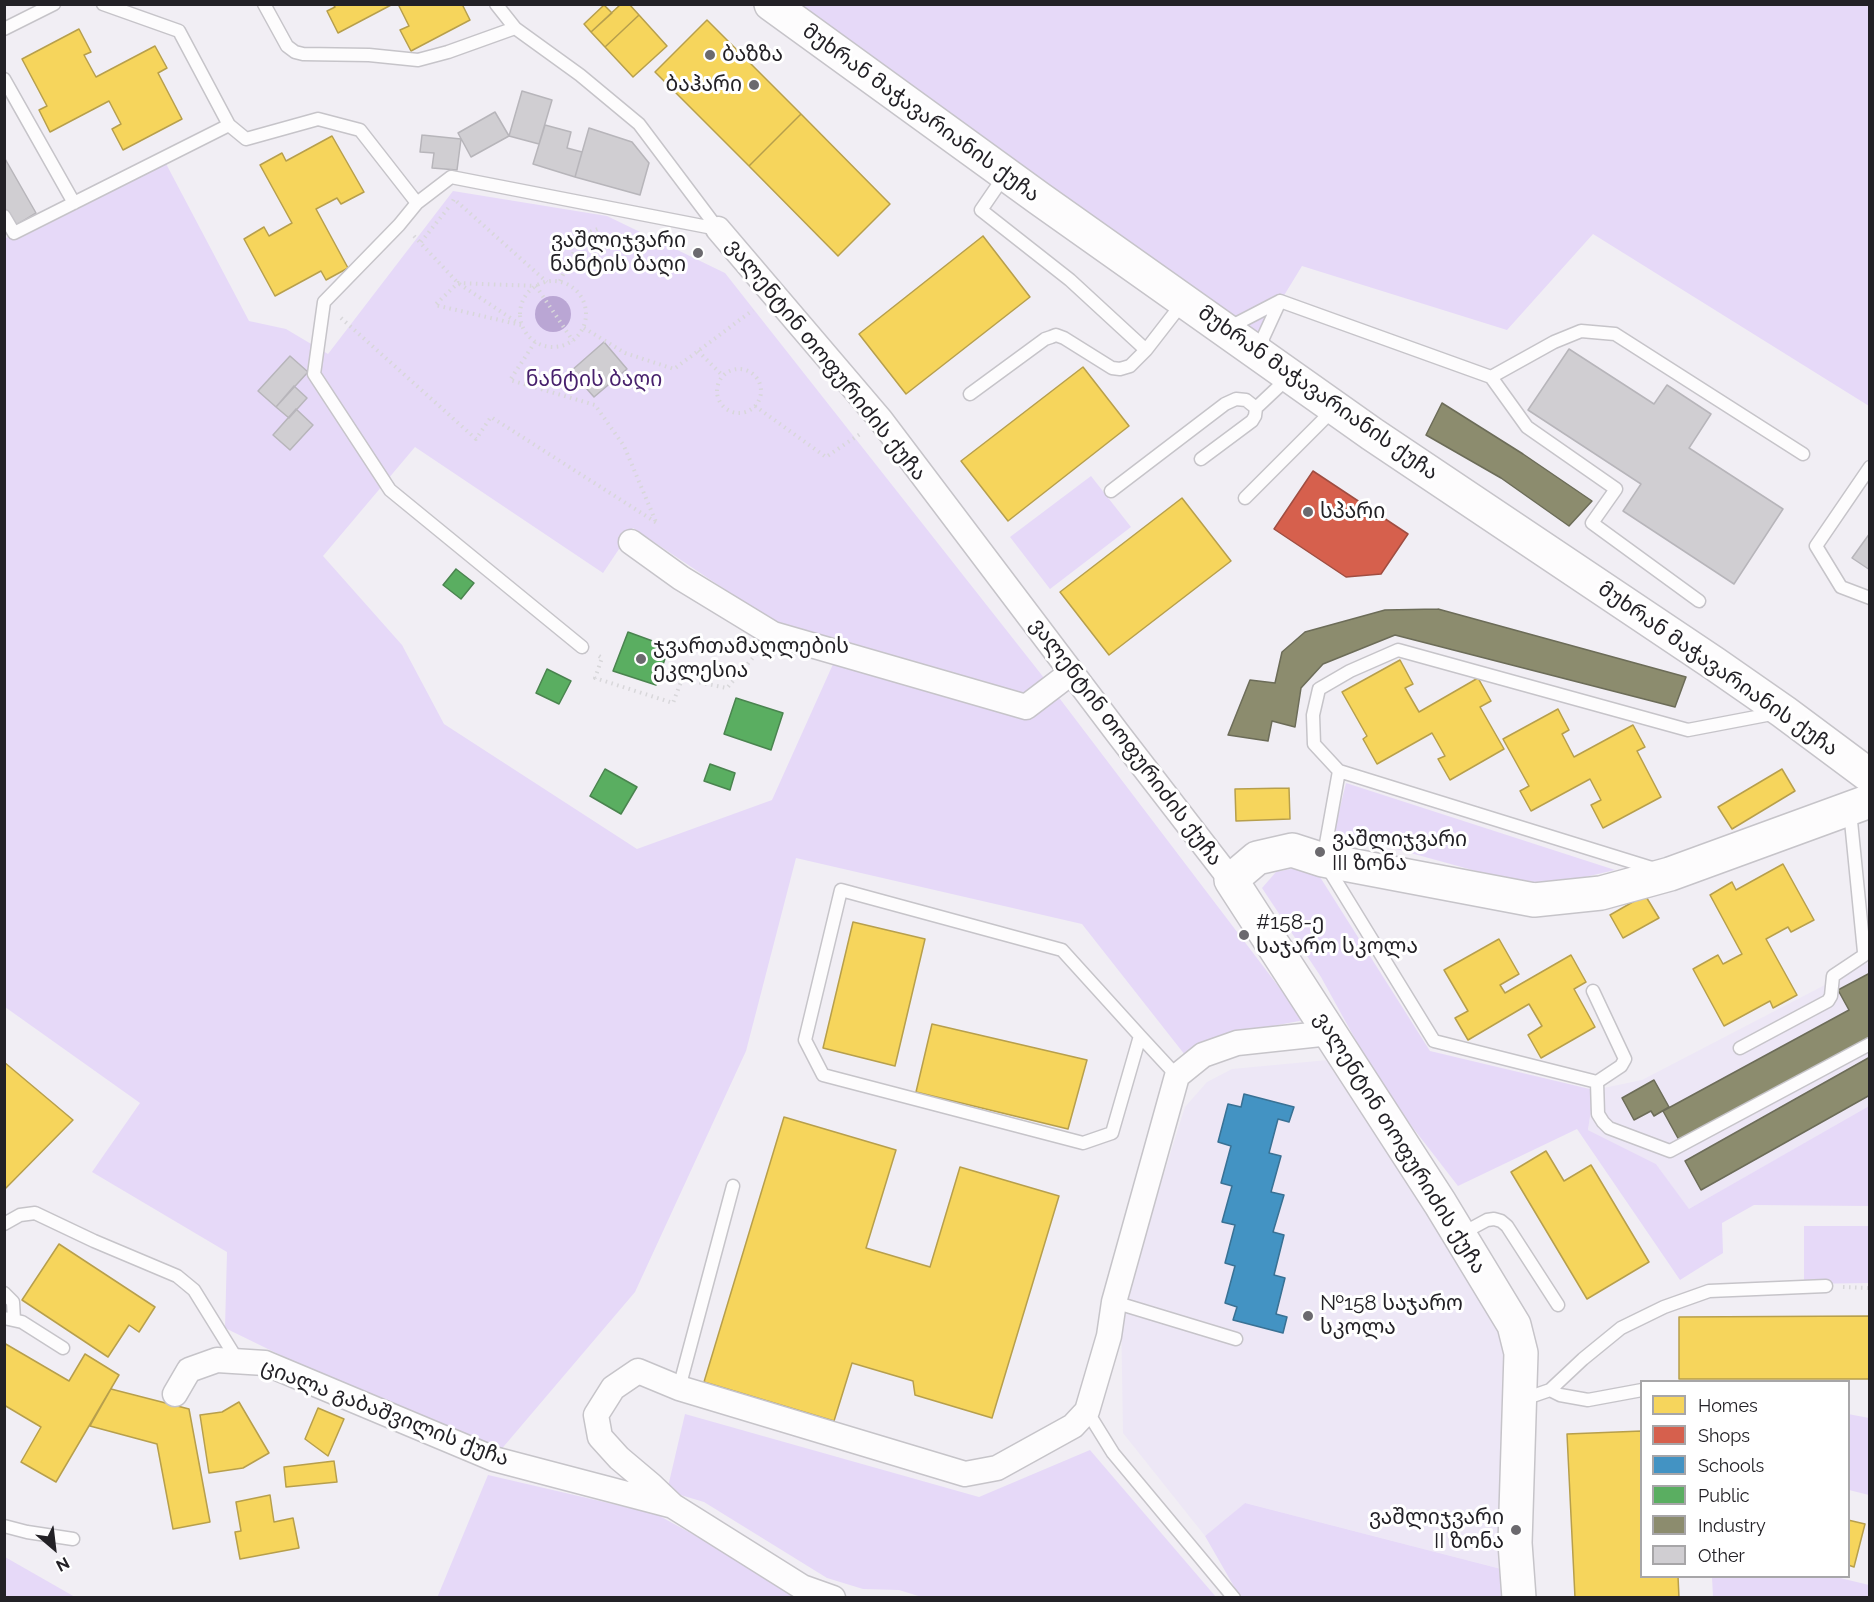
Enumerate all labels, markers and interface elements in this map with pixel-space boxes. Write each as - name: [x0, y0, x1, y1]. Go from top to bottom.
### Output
- street label: მუხრან მაჭავარიანის ქუჩა: [797, 18, 1045, 208]
- place label: ბაზზა: [722, 42, 783, 68]
- marker: ბაზზა: [703, 48, 717, 62]
- place label: ბაჰარი: [665, 72, 742, 98]
- marker: ბაჰარი: [747, 78, 761, 92]
- place label: ვაშლიჯვარი ნანტის ბაღი: [550, 228, 686, 278]
- street label: ვალენტინ თოფურიძის ქუჩა: [721, 234, 931, 486]
- marker: ვაშლიჯვარი ნანტის ბაღი: [691, 246, 705, 260]
- street label: მუხრან მაჭავარიანის ქუჩა: [1193, 300, 1443, 486]
- park label: ნანტის ბაღი: [526, 367, 662, 393]
- place label: სპარი: [1320, 499, 1385, 525]
- marker: სპარი: [1301, 505, 1315, 519]
- street label: მუხრან მაჭავარიანის ქუჩა: [1593, 576, 1843, 762]
- street label: ვალენტინ თოფურიძის ქუჩა: [1024, 613, 1228, 871]
- place label: ჯვართამაღლების ეკლესია: [653, 634, 849, 684]
- marker: ჯვართამაღლების ეკლესია: [634, 652, 648, 666]
- place label: ვაშლიჯვარი III ზონა: [1332, 827, 1467, 877]
- marker: ვაშლიჯვარი III ზონა: [1313, 845, 1327, 859]
- place label: #158-ე საჯარო სკოლა: [1256, 910, 1418, 960]
- marker: #158-ე საჯარო სკოლა: [1237, 928, 1251, 942]
- street label: ვალენტინ თოფურიძის ქუჩა: [1309, 1007, 1491, 1279]
- place label: №158 საჯარო სკოლა: [1320, 1291, 1463, 1341]
- marker: №158 საჯარო სკოლა: [1301, 1309, 1315, 1323]
- street label: ციალა გაბაშვილის ქუჩა: [257, 1354, 513, 1472]
- legend: [1640, 1380, 1850, 1578]
- text: Homes: [1698, 1395, 1758, 1416]
- text: Shops: [1698, 1425, 1750, 1446]
- text: Schools: [1698, 1455, 1764, 1476]
- text: Public: [1698, 1485, 1750, 1506]
- place label: ვაშლიჯვარი II ზონა: [1369, 1505, 1504, 1555]
- text: Industry: [1698, 1515, 1766, 1536]
- north arrow: [24, 1518, 84, 1578]
- marker: ვაშლიჯვარი II ზონა: [1509, 1523, 1523, 1537]
- text: Other: [1698, 1545, 1745, 1566]
- text: N: [53, 1553, 73, 1576]

